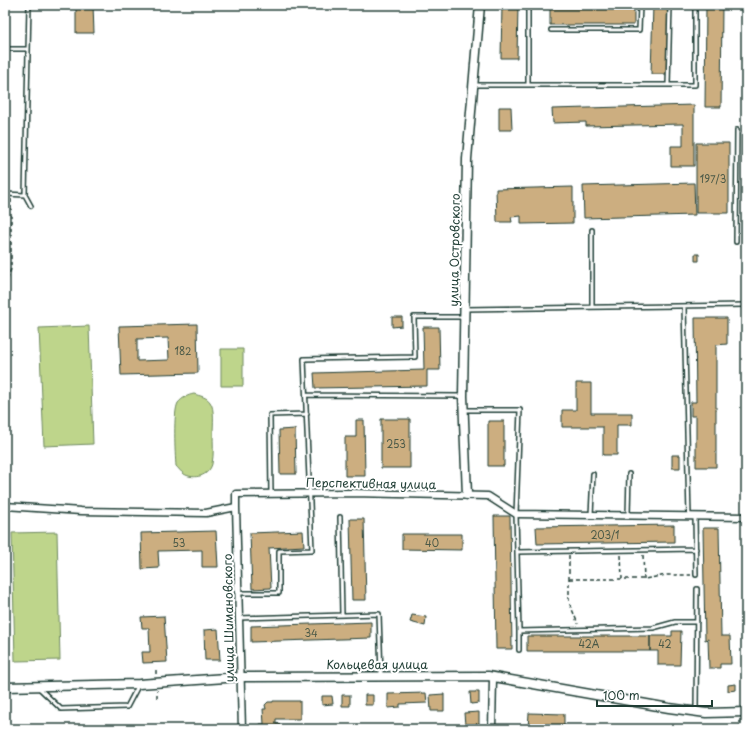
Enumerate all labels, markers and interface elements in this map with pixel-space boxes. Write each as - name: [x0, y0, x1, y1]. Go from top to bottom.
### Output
- house number: 197/3: [700, 171, 726, 186]
- street label: улица Островского: [444, 193, 464, 307]
- house number: 182: [175, 343, 191, 358]
- house number: 253: [386, 436, 406, 451]
- street label: Перспективная улица: [306, 473, 437, 493]
- house number: 203/1: [590, 527, 620, 542]
- house number: 53: [173, 535, 185, 550]
- house number: 40: [425, 535, 439, 550]
- street label: улица Шимановского: [218, 553, 238, 683]
- house number: 34: [304, 625, 318, 640]
- house number: 42А: [579, 636, 600, 651]
- house number: 42: [658, 636, 672, 651]
- street label: Кольцевая улица: [326, 655, 428, 673]
- scale bar: [597, 682, 712, 708]
- text: 100 m: [603, 686, 640, 704]

